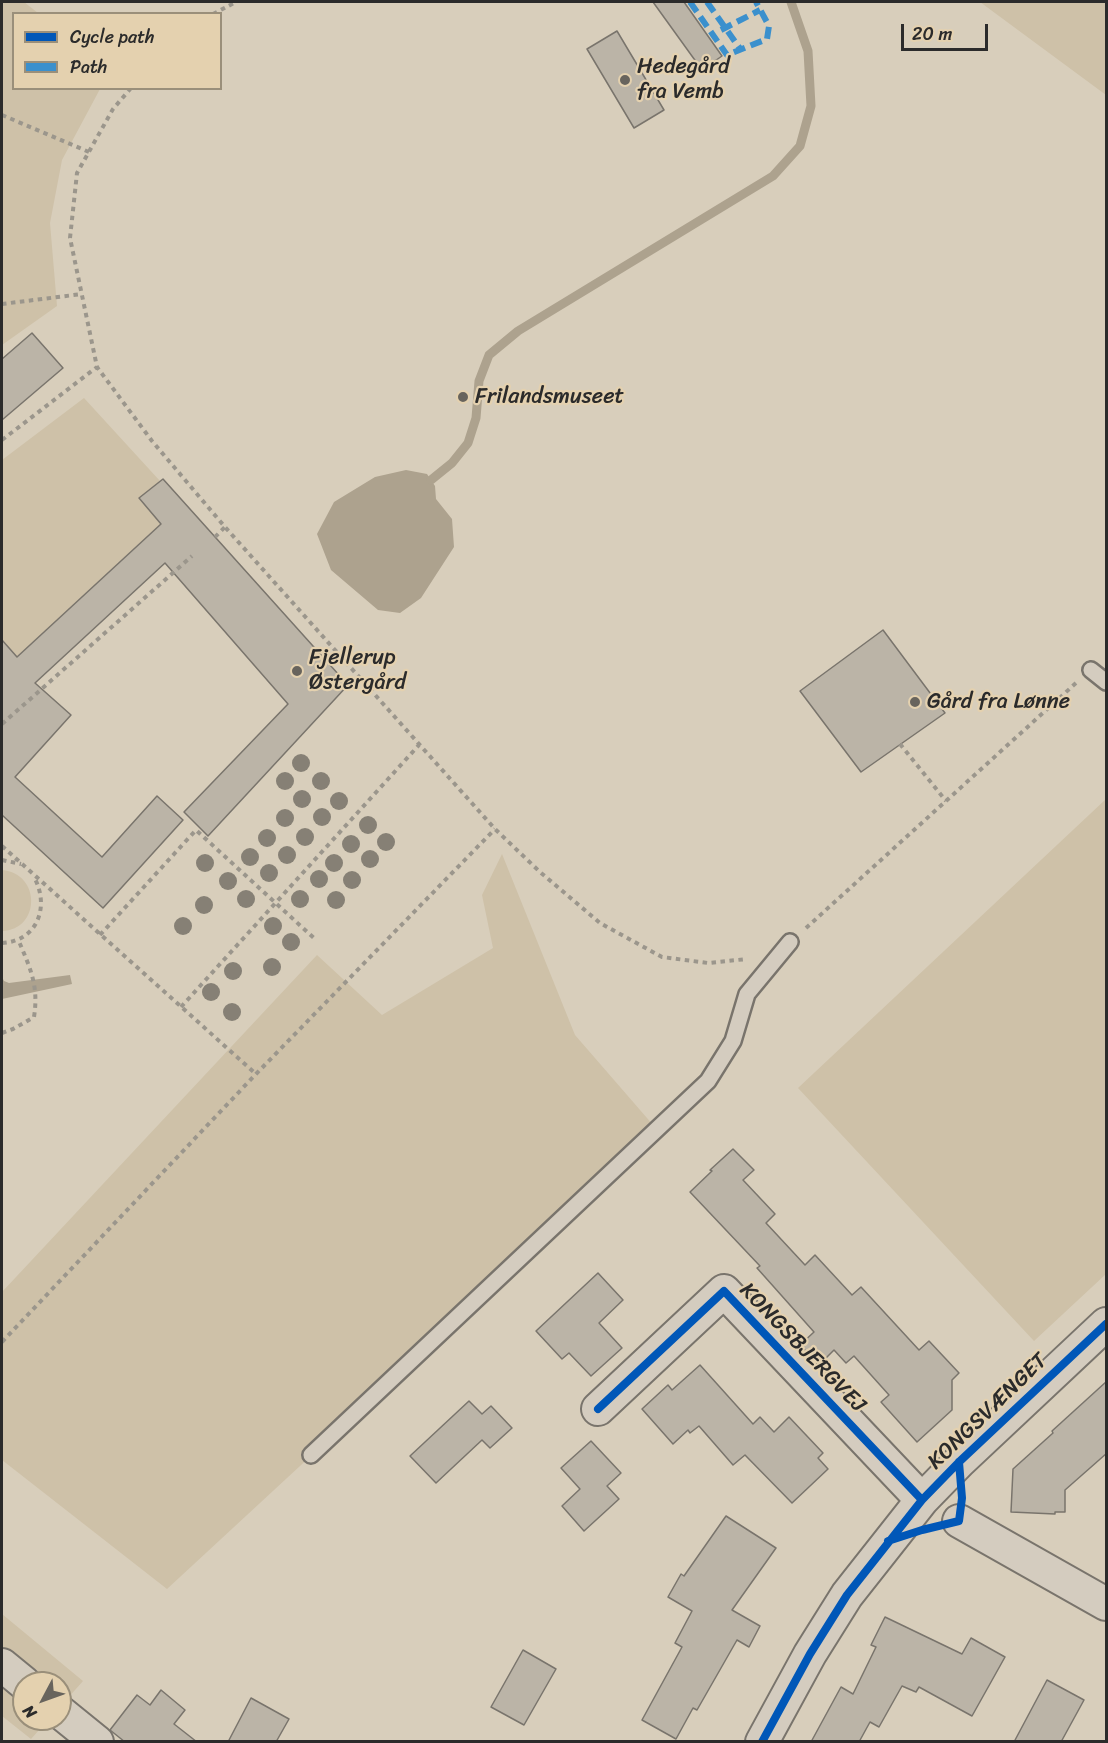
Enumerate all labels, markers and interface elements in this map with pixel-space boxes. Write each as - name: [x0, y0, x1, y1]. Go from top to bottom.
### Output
- legend: [12, 12, 222, 90]
- scale bar: [904, 12, 991, 50]
- text: 20 m: [912, 18, 952, 50]
- text: Cycle path: [70, 21, 154, 53]
- text: Path: [70, 51, 107, 83]
- place label: Hedegård fra Vemb: [637, 54, 730, 106]
- marker: Hedegård fra Vemb: [618, 73, 632, 87]
- place label: Frilandsmuseet: [475, 384, 624, 410]
- marker: Frilandsmuseet: [456, 390, 470, 404]
- place label: Fjellerup Østergård: [309, 645, 406, 696]
- marker: Fjellerup Østergård: [290, 664, 304, 678]
- place label: Gård fra Lønne: [927, 689, 1070, 715]
- marker: Gård fra Lønne: [908, 695, 922, 709]
- street label: KONGSBJERGVEJ: [733, 1278, 871, 1418]
- street label: KONGSVÆNGET: [923, 1348, 1053, 1476]
- north arrow: [12, 1671, 72, 1731]
- text: N: [15, 1698, 44, 1726]

